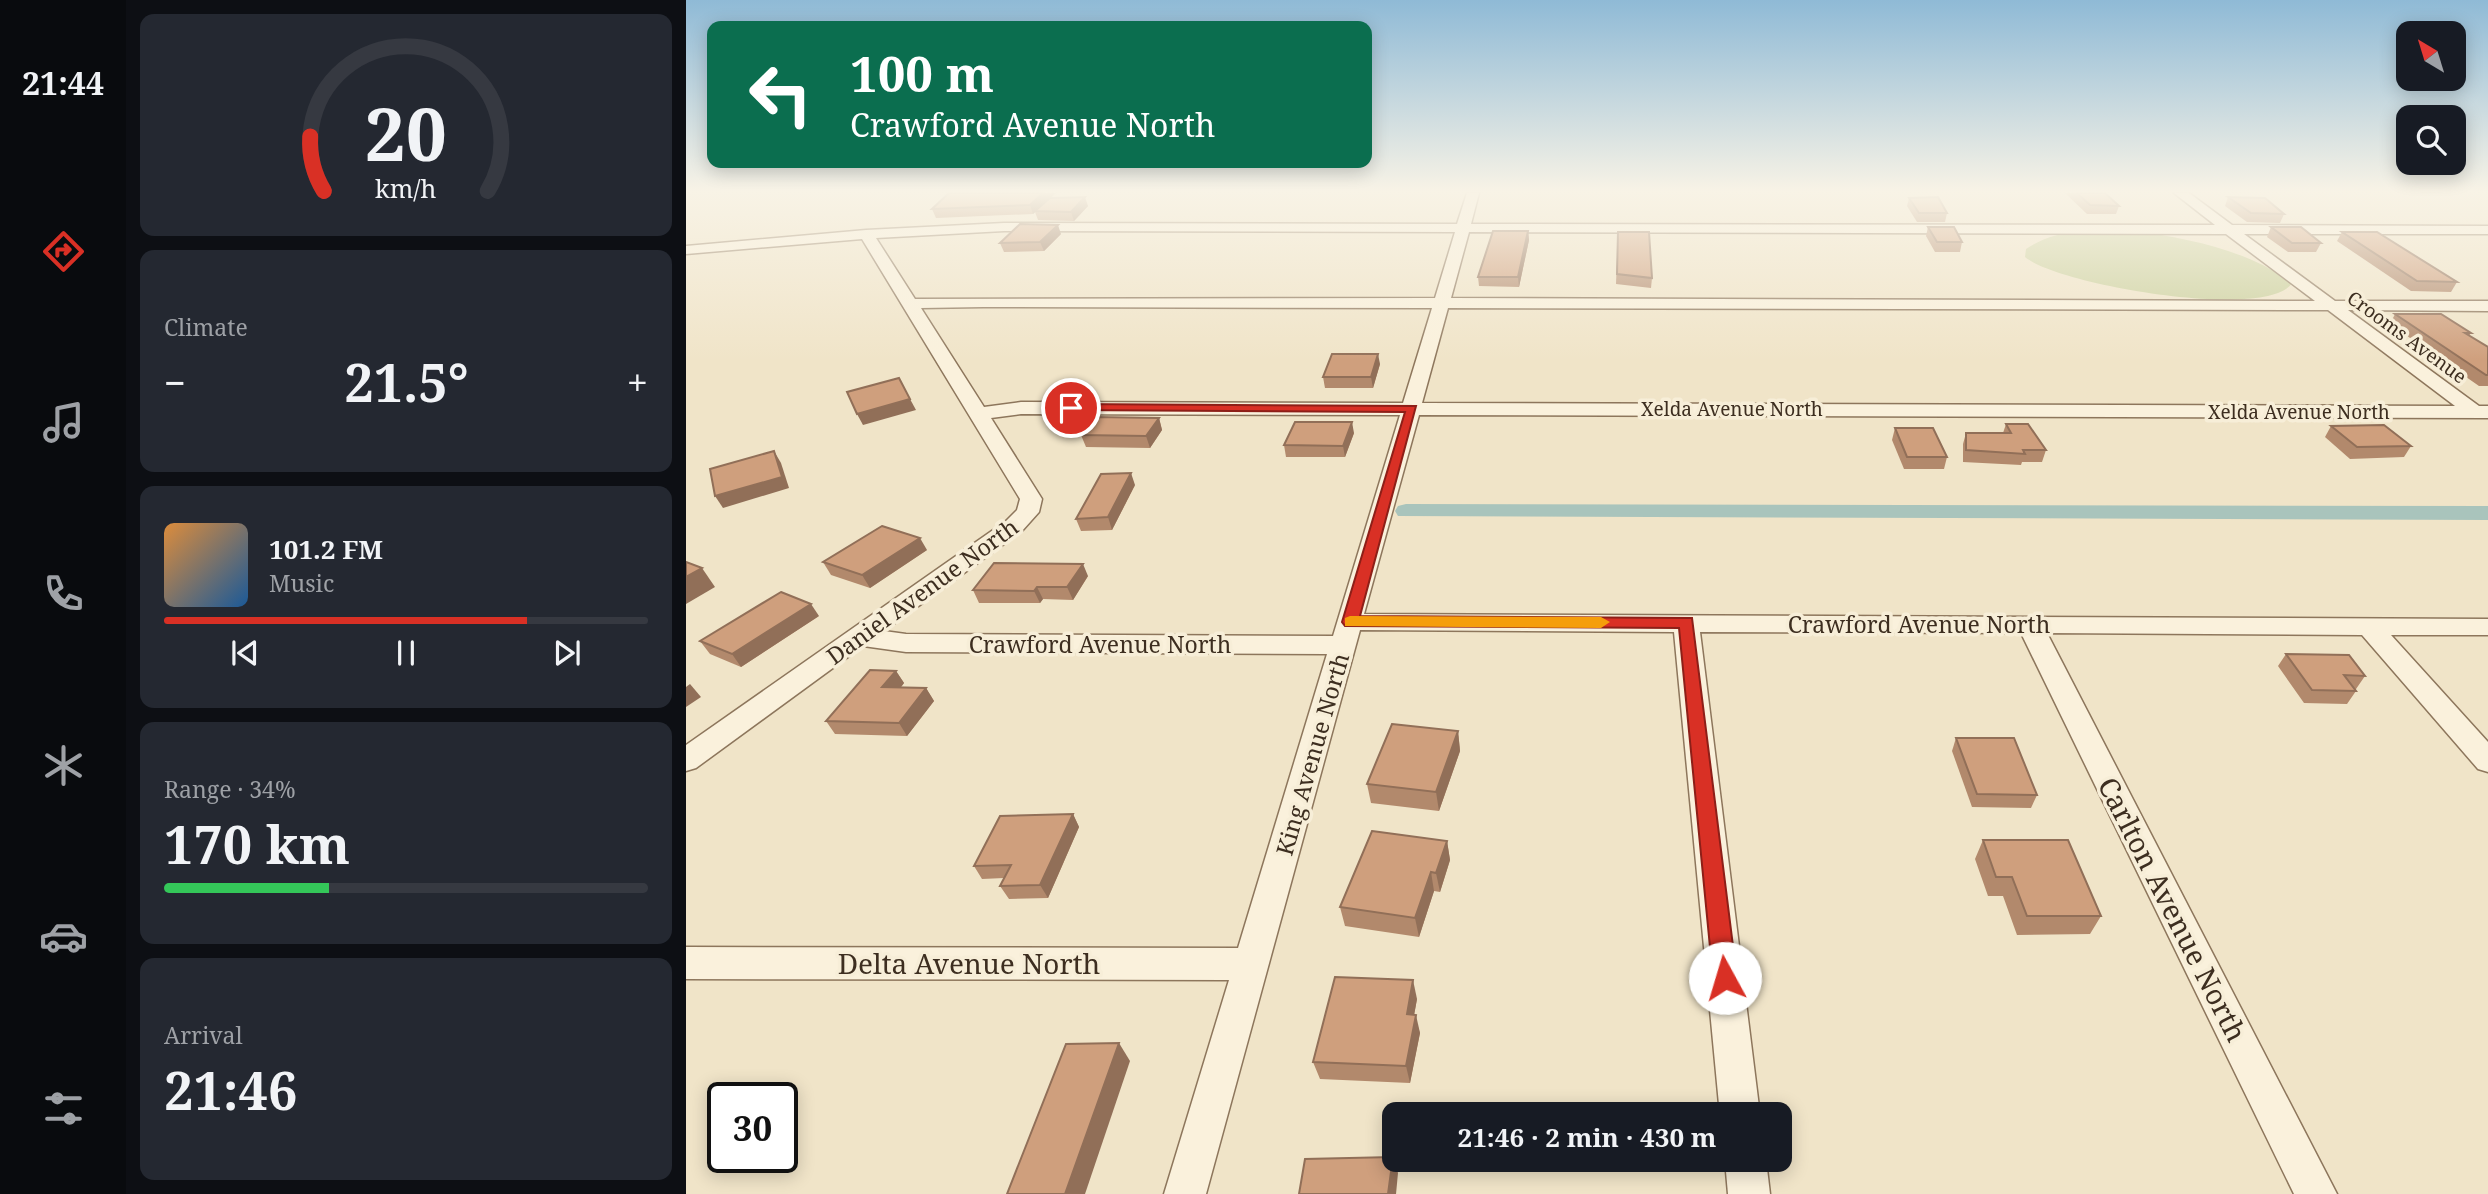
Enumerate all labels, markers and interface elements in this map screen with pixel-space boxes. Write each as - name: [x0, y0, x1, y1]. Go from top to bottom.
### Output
- north arrow: [2396, 21, 2466, 91]
- map controls: [2396, 21, 2466, 175]
- text: 100 m: [850, 40, 994, 106]
- icon: left: [735, 49, 826, 140]
- text: 21:44: [22, 61, 104, 104]
- text: 20: [365, 83, 447, 182]
- text: Crawford Avenue North: [850, 103, 1215, 146]
- button: search: [2396, 105, 2466, 175]
- text: km/h: [375, 171, 437, 205]
- icon: directions: [39, 227, 88, 276]
- street label: Crooms Avenue: [2342, 285, 2472, 389]
- text: Climate: [164, 311, 248, 343]
- text: 21.5°: [344, 346, 469, 417]
- text: −: [164, 356, 186, 408]
- text: +: [627, 356, 648, 408]
- pin: [1041, 378, 1101, 438]
- icon: arrive: [1052, 389, 1090, 427]
- street label: Xelda Avenue North: [1641, 396, 1823, 422]
- icon: music: [39, 398, 88, 447]
- street label: Xelda Avenue North: [2208, 399, 2390, 425]
- street label: Daniel Avenue North: [820, 511, 1024, 671]
- text: 101.2 FM: [269, 531, 383, 567]
- text: Music: [269, 567, 334, 599]
- icon: phone: [39, 569, 88, 618]
- street label: Crawford Avenue North: [1788, 608, 2050, 640]
- street label: Crawford Avenue North: [969, 628, 1231, 660]
- icon: previous: [226, 634, 264, 672]
- icon: pause: [387, 634, 425, 672]
- icon: next: [548, 634, 586, 672]
- street label: King Avenue North: [1268, 649, 1356, 859]
- icon: climate: [39, 741, 88, 790]
- street label: Carlton Avenue North: [2090, 770, 2256, 1048]
- text: Range · 34%: [164, 773, 296, 805]
- text: 170 km: [164, 808, 350, 879]
- icon: car: [39, 912, 88, 961]
- position arrow: [1688, 941, 1762, 1015]
- street label: Delta Avenue North: [838, 944, 1100, 982]
- text: Arrival: [164, 1019, 243, 1051]
- text: 21:46: [164, 1054, 297, 1125]
- speed limit sign: 30: [707, 1082, 798, 1173]
- icon: filters: [39, 1084, 88, 1133]
- text: 21:46 · 2 min · 430 m: [1457, 1119, 1717, 1155]

